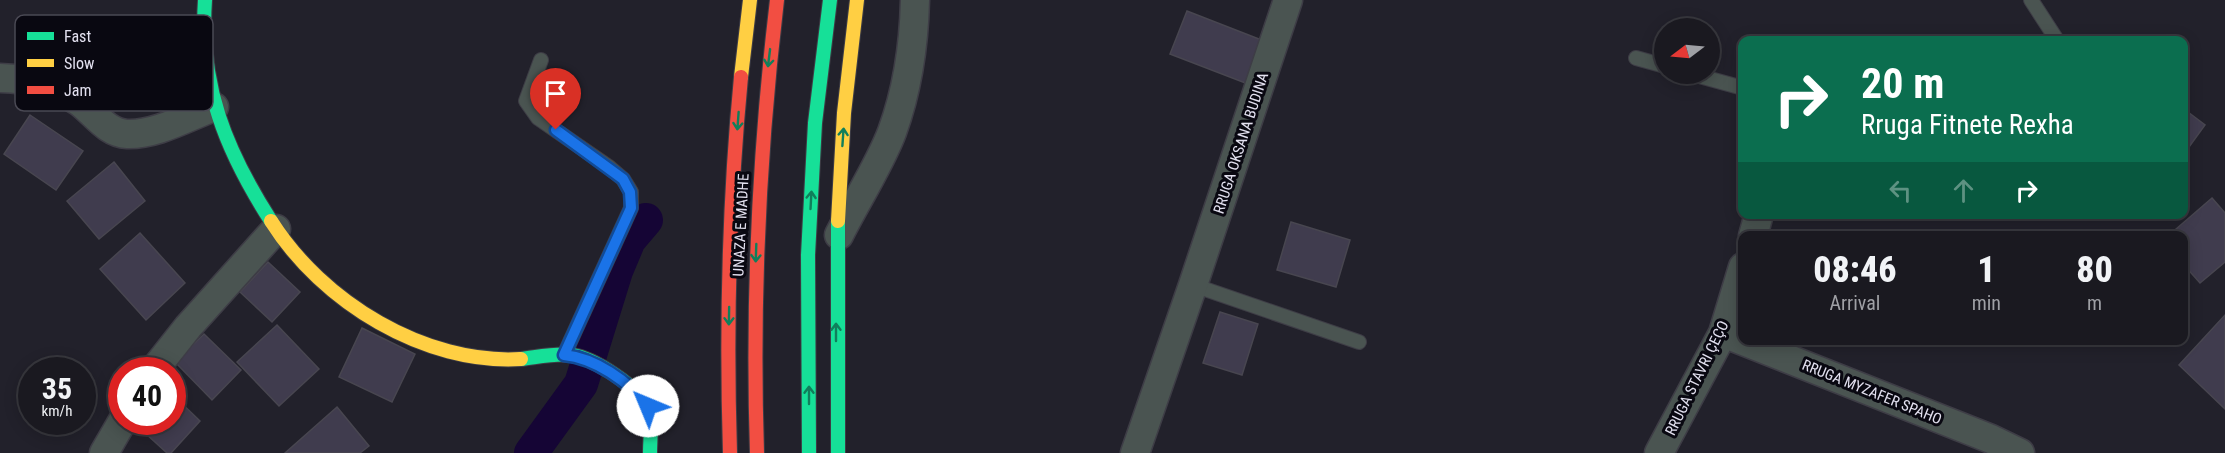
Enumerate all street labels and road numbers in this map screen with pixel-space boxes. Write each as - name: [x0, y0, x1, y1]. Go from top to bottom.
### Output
- street label: RRUGA OKSANA BUDINA: [1210, 70, 1272, 216]
- street label: UNAZA E MADHE: [729, 173, 753, 277]
- street label: RRUGA STAVRI ÇEÇO: [1661, 318, 1733, 438]
- street label: RRUGA MYZAFER SPAHO: [1800, 356, 1944, 428]

